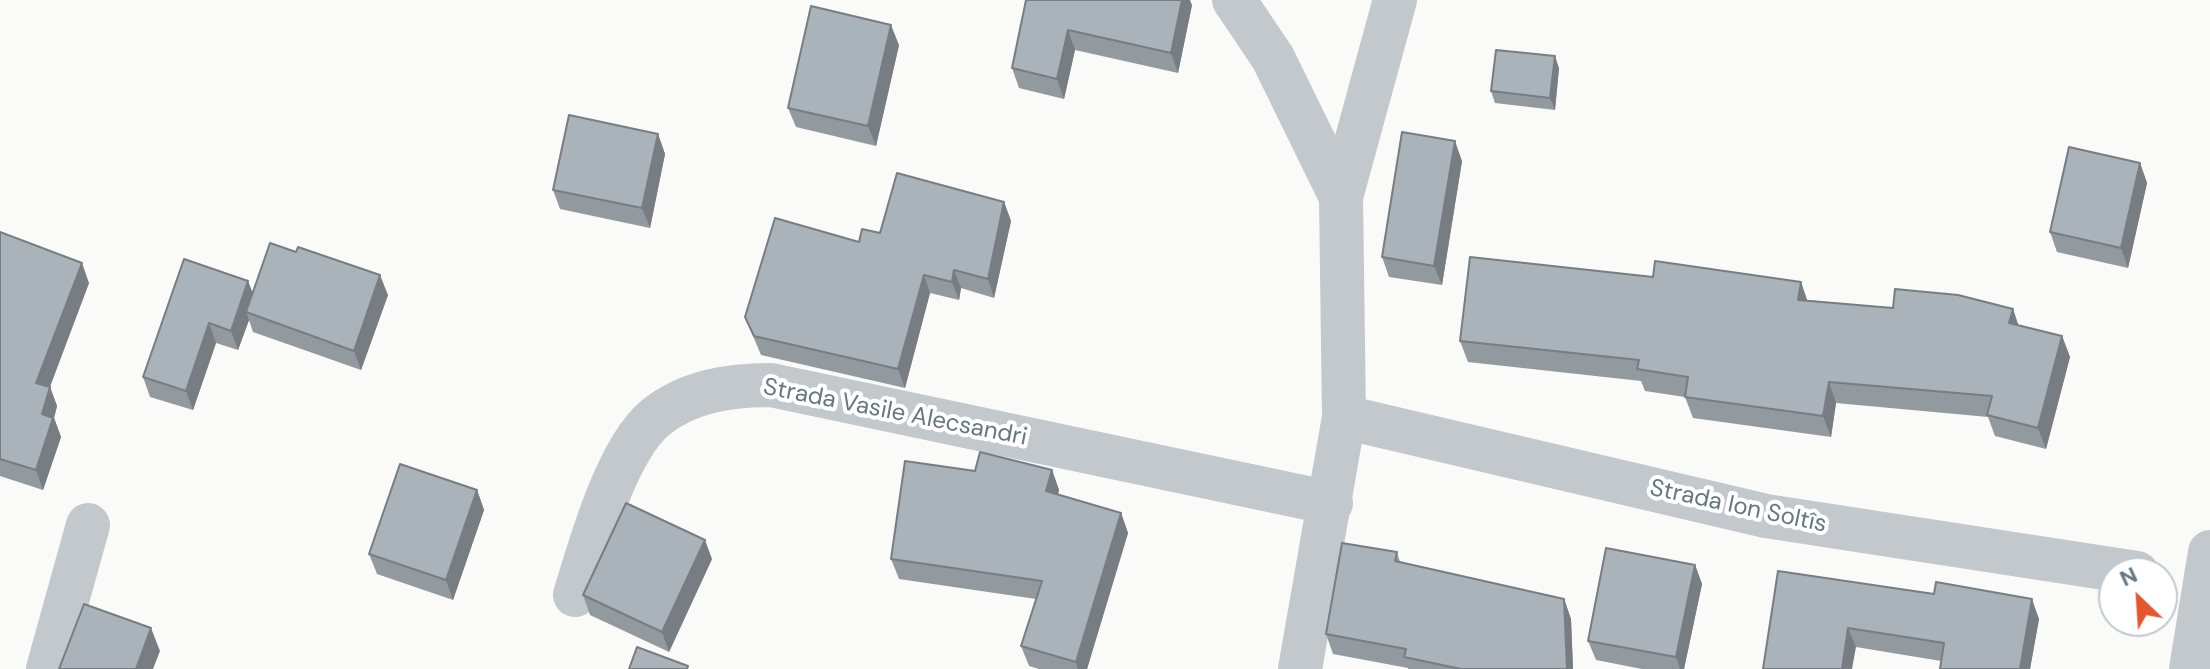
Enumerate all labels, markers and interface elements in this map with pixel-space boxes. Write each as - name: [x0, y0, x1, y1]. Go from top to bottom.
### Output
- street label: Strada Vasile Alecsandri: [761, 373, 1029, 453]
- street label: Strada Ion Soltîs: [1647, 474, 1829, 540]
- north arrow: [2098, 557, 2178, 637]
- text: N: [2115, 560, 2142, 593]

